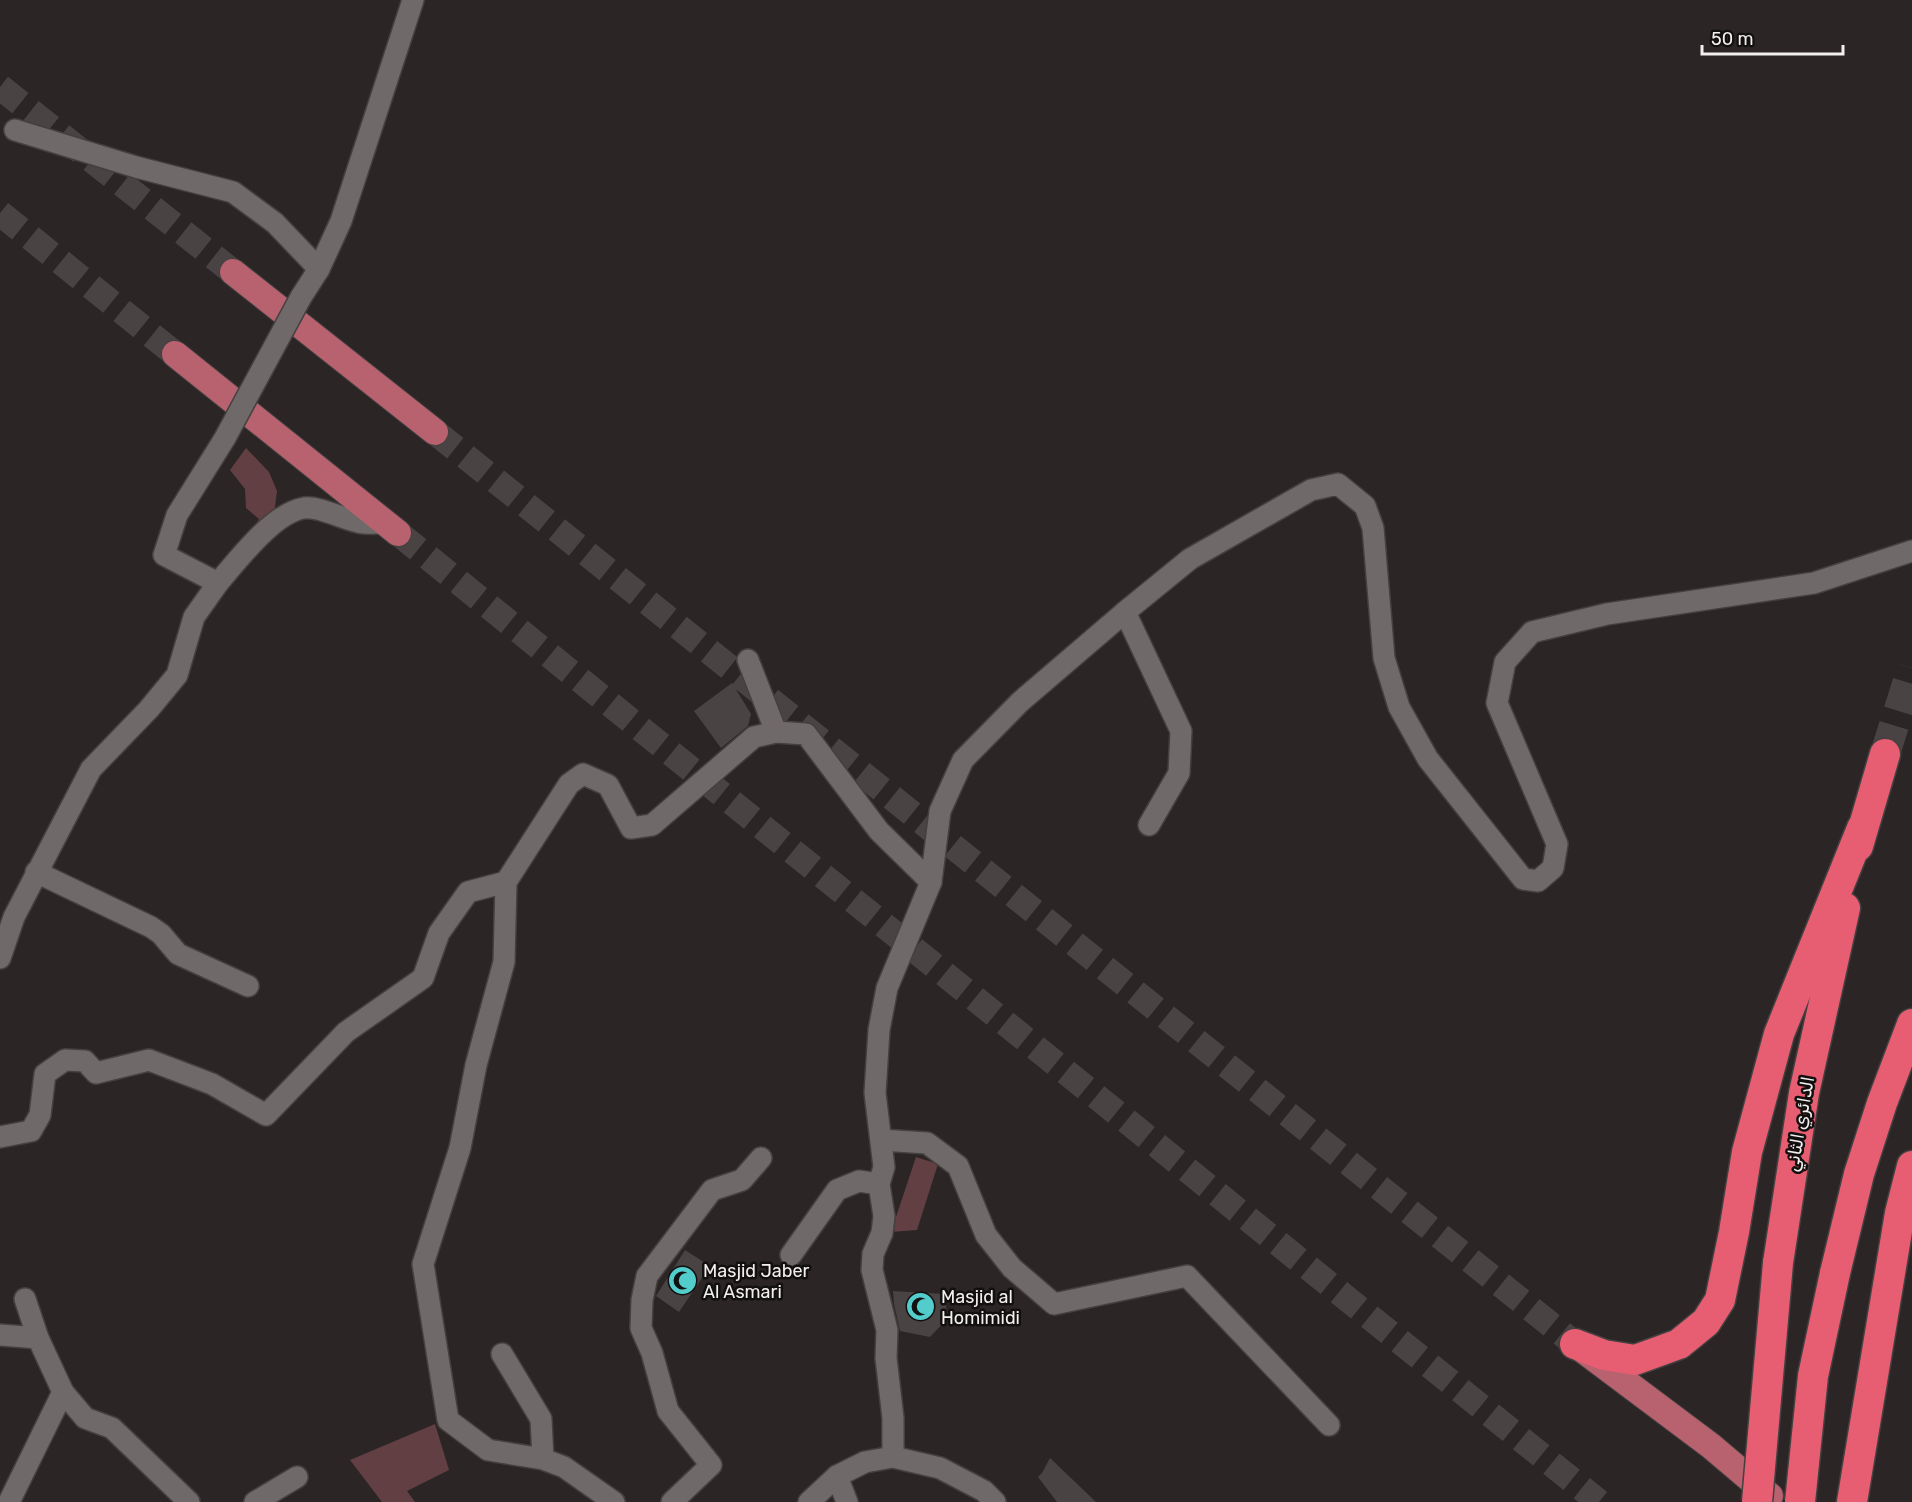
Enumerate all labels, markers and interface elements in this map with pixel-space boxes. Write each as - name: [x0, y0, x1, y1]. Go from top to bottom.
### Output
- scale bar: [1702, 18, 1843, 56]
- text: 50 m: [1711, 28, 1754, 50]
- street label: الدائري الثاني: [1781, 1075, 1821, 1174]
- place label: Masjid Jaber Al Asmari: [703, 1260, 810, 1303]
- mosque icon: Masjid Jaber Al Asmari: [666, 1265, 698, 1297]
- place label: Masjid al Homimidi: [941, 1286, 1020, 1329]
- mosque icon: Masjid al Homimidi: [904, 1291, 936, 1323]

